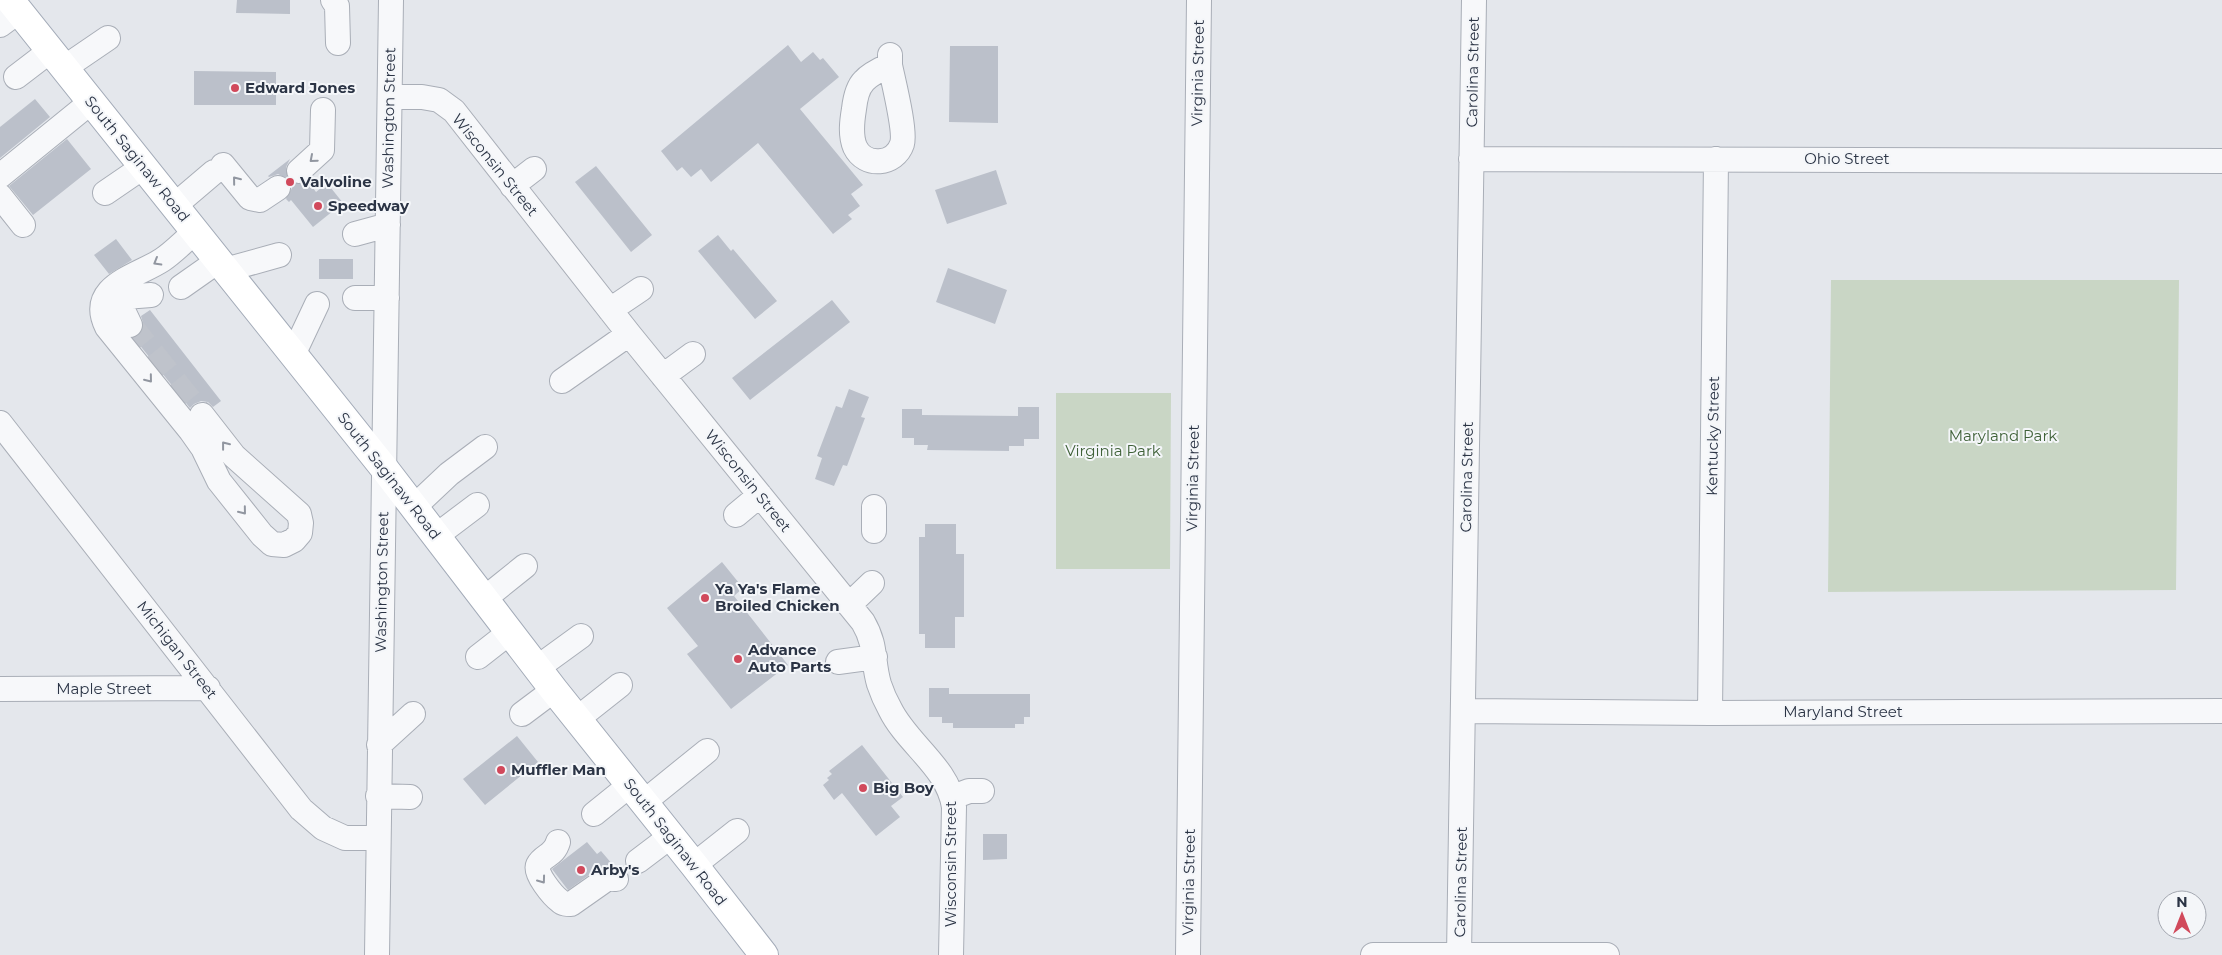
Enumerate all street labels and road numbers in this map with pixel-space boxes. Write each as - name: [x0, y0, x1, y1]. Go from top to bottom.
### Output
- street label: Carolina Street: [1462, 16, 1483, 128]
- street label: Virginia Street: [1187, 19, 1208, 126]
- street label: Washington Street: [378, 47, 399, 189]
- street label: South Saginaw Road: [81, 92, 194, 225]
- street label: Wisconsin Street: [448, 110, 543, 220]
- street label: Ohio Street: [1804, 149, 1890, 168]
- street label: Kentucky Street: [1702, 376, 1723, 496]
- street label: South Saginaw Road: [334, 408, 445, 543]
- street label: Carolina Street: [1456, 421, 1477, 533]
- street label: Virginia Street: [1182, 424, 1203, 531]
- street label: Wisconsin Street: [701, 426, 796, 536]
- street label: Washington Street: [371, 511, 392, 653]
- street label: Michigan Street: [133, 597, 222, 703]
- street label: Maple Street: [56, 679, 152, 698]
- street label: Maryland Street: [1783, 702, 1903, 721]
- street label: South Saginaw Road: [620, 774, 731, 909]
- street label: Wisconsin Street: [941, 801, 960, 927]
- street label: Carolina Street: [1450, 826, 1471, 938]
- street label: Virginia Street: [1178, 828, 1199, 935]

